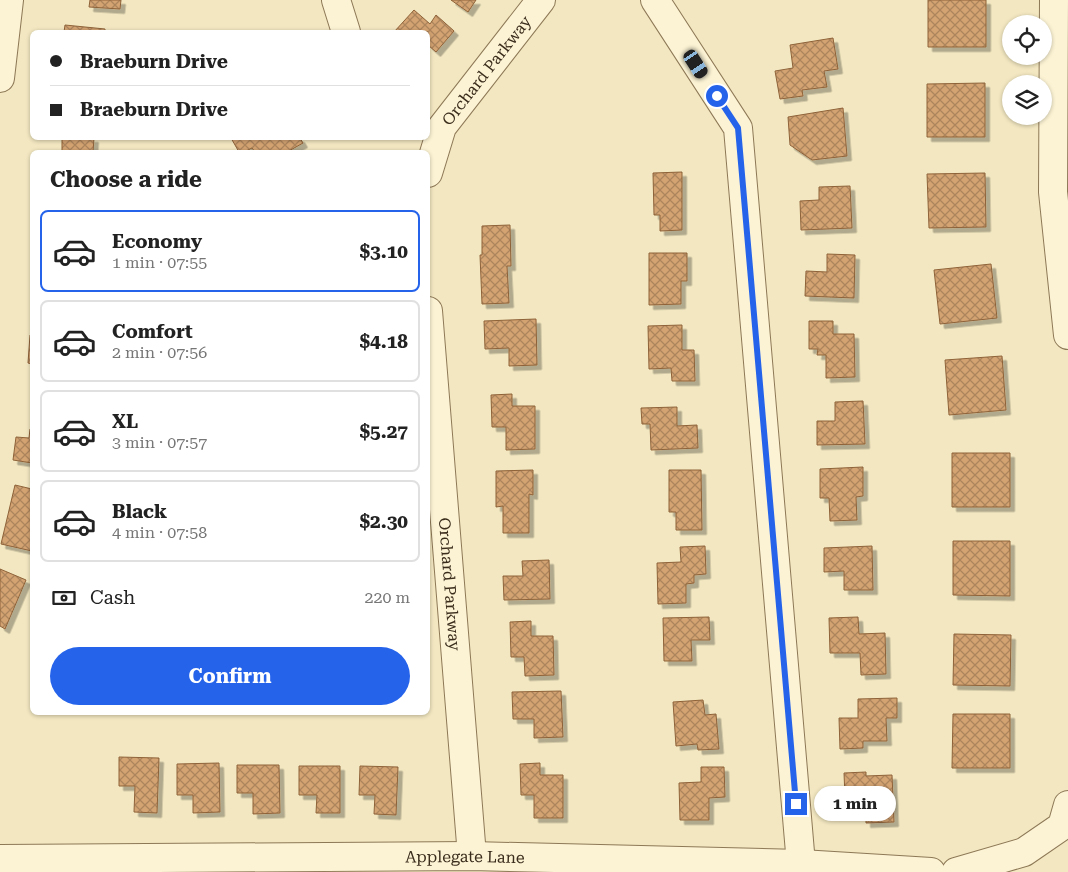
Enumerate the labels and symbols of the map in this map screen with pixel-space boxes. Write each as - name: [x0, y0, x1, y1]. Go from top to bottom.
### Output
- street label: Orchard Parkway: [438, 12, 536, 129]
- car: [681, 47, 710, 81]
- route start: [706, 85, 728, 107]
- street label: Orchard Parkway: [435, 517, 464, 652]
- callout: 1 min: [814, 786, 896, 822]
- route end: [785, 793, 807, 815]
- street label: Applegate Lane: [405, 847, 525, 867]

